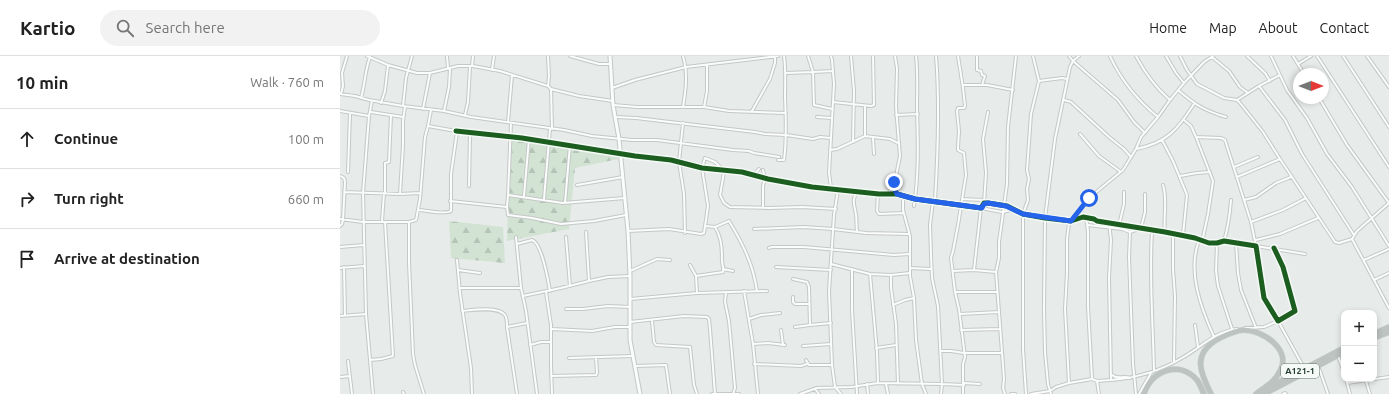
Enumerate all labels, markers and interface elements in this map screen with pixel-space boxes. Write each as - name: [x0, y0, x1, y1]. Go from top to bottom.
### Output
- search box: [100, 10, 380, 46]
- text: Kartio: [20, 17, 76, 39]
- icon: search: [114, 17, 136, 39]
- text: Search here: [146, 19, 225, 36]
- text: Home: [1149, 20, 1187, 36]
- text: Map: [1209, 20, 1237, 36]
- text: About: [1259, 20, 1298, 36]
- text: Contact: [1320, 20, 1369, 36]
- north arrow: [1293, 68, 1329, 104]
- text: 10 min: [16, 73, 69, 92]
- text: Walk · 760 m: [250, 75, 324, 89]
- icon: ahead: [16, 128, 38, 150]
- text: Continue: [54, 130, 118, 147]
- text: 100 m: [288, 132, 324, 146]
- route end: [885, 173, 903, 191]
- icon: right: [16, 188, 38, 210]
- route start: [1080, 189, 1098, 207]
- text: Turn right: [54, 190, 124, 207]
- text: 660 m: [288, 192, 324, 206]
- icon: arrive: [16, 248, 38, 270]
- text: Arrive at destination: [54, 250, 200, 267]
- map controls: [1341, 310, 1377, 382]
- button: +: [1341, 310, 1377, 346]
- button: −: [1341, 346, 1377, 382]
- road number: A121-1: [1281, 364, 1319, 378]

